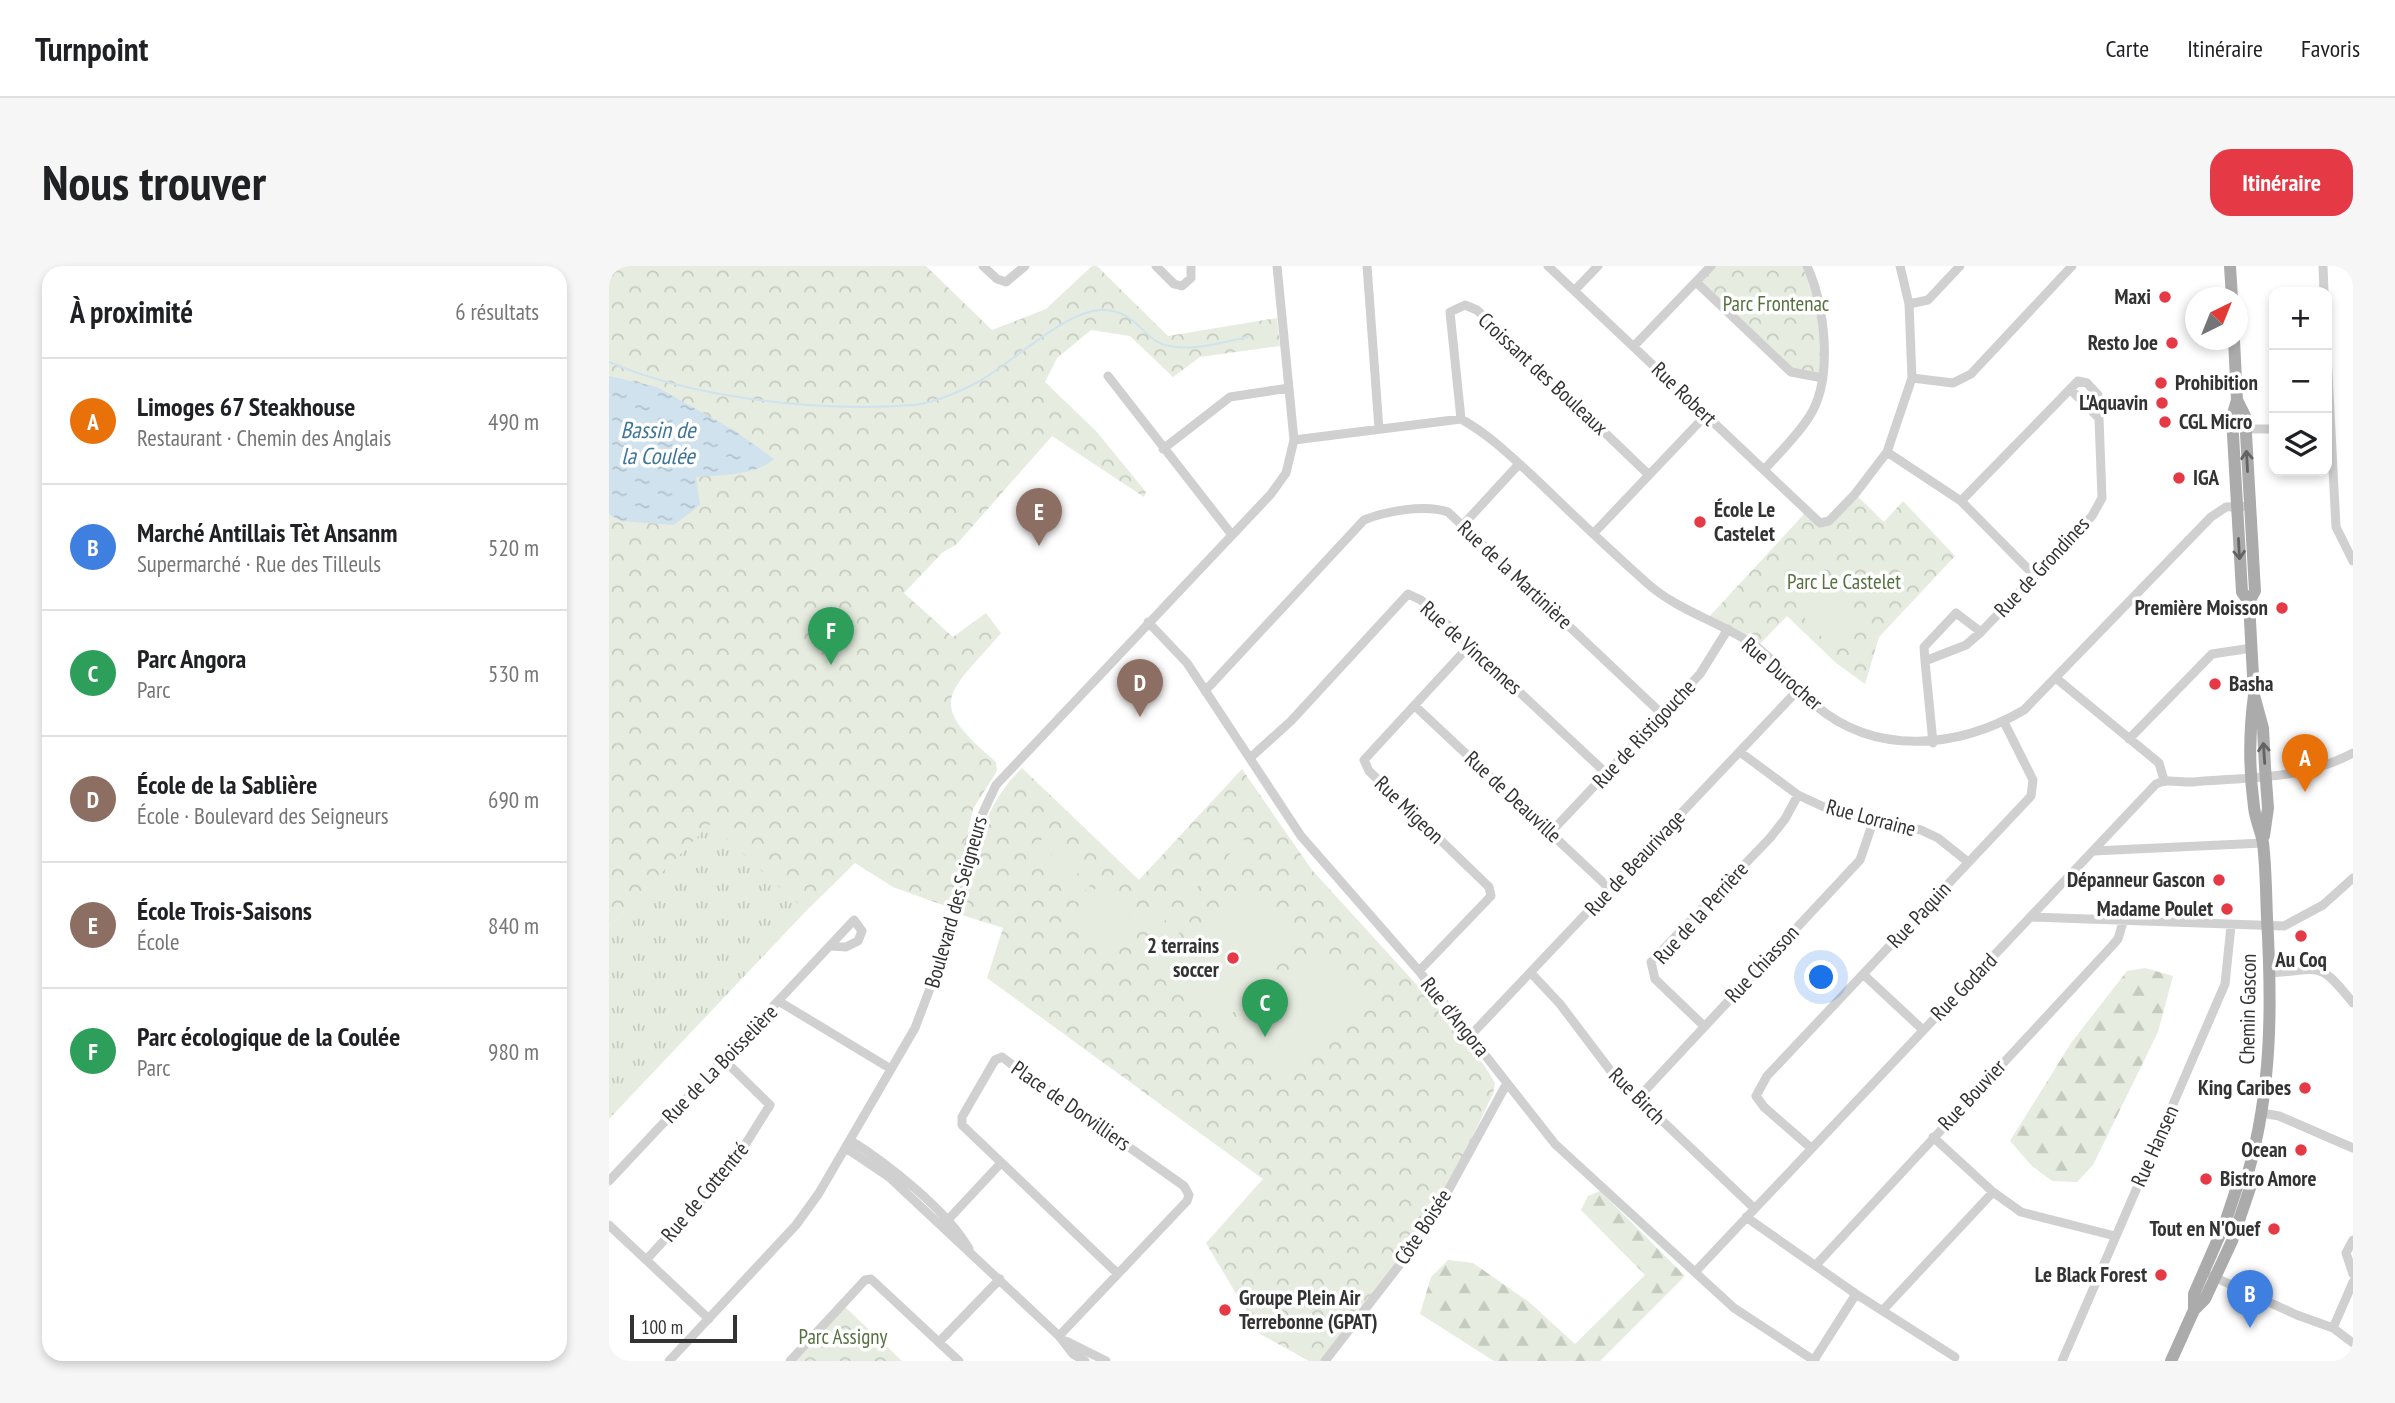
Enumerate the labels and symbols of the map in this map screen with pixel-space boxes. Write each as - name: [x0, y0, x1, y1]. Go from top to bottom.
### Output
- place label: Maxi: [2114, 283, 2151, 310]
- north arrow: [2185, 287, 2248, 350]
- marker: Maxi: [2157, 289, 2173, 305]
- park label: Parc Frontenac: [1723, 290, 1830, 317]
- street label: Croissant des Bouleaux: [1473, 307, 1614, 441]
- place label: Resto Joe: [2088, 329, 2158, 356]
- marker: Resto Joe: [2164, 335, 2180, 351]
- street label: Rue Robert: [1646, 356, 1723, 431]
- place label: Prohibition: [2175, 369, 2258, 396]
- marker: Prohibition: [2153, 375, 2169, 391]
- place label: L'Aquavin: [2079, 389, 2148, 416]
- marker: L'Aquavin: [2154, 395, 2170, 411]
- place label: CGL Micro: [2179, 408, 2252, 435]
- marker: CGL Micro: [2157, 414, 2173, 430]
- water label: Bassin de la Coulée: [620, 415, 697, 470]
- one-way arrow: [2241, 450, 2254, 473]
- place label: IGA: [2193, 464, 2220, 491]
- marker: IGA: [2171, 470, 2187, 486]
- pin: E: [1016, 488, 1062, 546]
- place label: École Le Castelet: [1714, 496, 1775, 547]
- street label: Rue de Grondines: [1988, 511, 2095, 623]
- street label: Rue de la Martinière: [1452, 514, 1578, 635]
- marker: École Le Castelet: [1692, 514, 1708, 530]
- one-way arrow: [2233, 537, 2246, 560]
- park label: Parc Le Castelet: [1787, 568, 1901, 595]
- place label: Première Moisson: [2135, 594, 2268, 621]
- street label: Rue de Vincennes: [1415, 595, 1528, 700]
- marker: Première Moisson: [2274, 600, 2290, 616]
- pin: F: [808, 607, 854, 665]
- street label: Rue Durocher: [1736, 631, 1829, 716]
- pin: D: [1117, 659, 1163, 717]
- place label: Basha: [2229, 670, 2274, 697]
- street label: Rue de Ristigouche: [1586, 674, 1701, 794]
- marker: Basha: [2207, 676, 2223, 692]
- pin: A: [2282, 734, 2328, 792]
- one-way arrow: [2258, 741, 2271, 764]
- street label: Rue de Deauville: [1459, 745, 1567, 848]
- street label: Rue Migeon: [1369, 770, 1450, 849]
- street label: Rue Lorraine: [1823, 793, 1919, 842]
- street label: Rue de Beaurivage: [1579, 804, 1691, 921]
- street label: Boulevard des Seigneurs: [918, 813, 993, 991]
- street label: Rue de la Perrière: [1647, 856, 1754, 970]
- place label: Dépanneur Gascon: [2067, 866, 2205, 893]
- marker: Dépanneur Gascon: [2211, 872, 2227, 888]
- street label: Rue Paquin: [1881, 876, 1956, 954]
- place label: Madame Poulet: [2097, 895, 2213, 922]
- marker: Madame Poulet: [2219, 901, 2235, 917]
- street label: Rue Chiasson: [1719, 919, 1804, 1008]
- marker: Au Coq: [2293, 928, 2309, 944]
- place label: 2 terrains soccer: [1147, 932, 1220, 983]
- place label: Au Coq: [2274, 946, 2327, 973]
- street label: Rue Godard: [1925, 947, 2003, 1026]
- marker: 2 terrains soccer: [1225, 950, 1241, 966]
- street label: Chemin Gascon: [2233, 953, 2262, 1065]
- your location: [1804, 960, 1838, 994]
- street label: Rue d'Angora: [1415, 971, 1496, 1062]
- pin: C: [1242, 979, 1288, 1037]
- street label: Rue de La Boisselière: [656, 999, 783, 1129]
- street label: Rue Bouvier: [1932, 1053, 2012, 1136]
- street label: Place de Dorvilliers: [1006, 1054, 1136, 1157]
- street label: Rue Birch: [1603, 1062, 1671, 1130]
- place label: King Caribes: [2198, 1074, 2291, 1101]
- marker: King Caribes: [2297, 1080, 2313, 1096]
- street label: Rue Hansen: [2125, 1101, 2184, 1191]
- street label: Rue de Cottentré: [655, 1136, 754, 1247]
- place label: Ocean: [2241, 1136, 2287, 1163]
- marker: Ocean: [2293, 1142, 2309, 1158]
- place label: Bistro Amore: [2220, 1165, 2317, 1192]
- marker: Bistro Amore: [2198, 1171, 2214, 1187]
- street label: Côte Boisée: [1388, 1184, 1457, 1270]
- place label: Tout en N'Ouef: [2150, 1215, 2261, 1242]
- marker: Tout en N'Ouef: [2266, 1221, 2282, 1237]
- place label: Le Black Forest: [2035, 1261, 2147, 1288]
- marker: Le Black Forest: [2153, 1267, 2169, 1283]
- pin: B: [2227, 1270, 2273, 1328]
- place label: Groupe Plein Air Terrebonne (GPAT): [1239, 1284, 1378, 1335]
- marker: Groupe Plein Air Terrebonne (GPAT): [1217, 1302, 1233, 1318]
- scale bar: [630, 1312, 737, 1344]
- park label: Parc Assigny: [799, 1323, 888, 1350]

